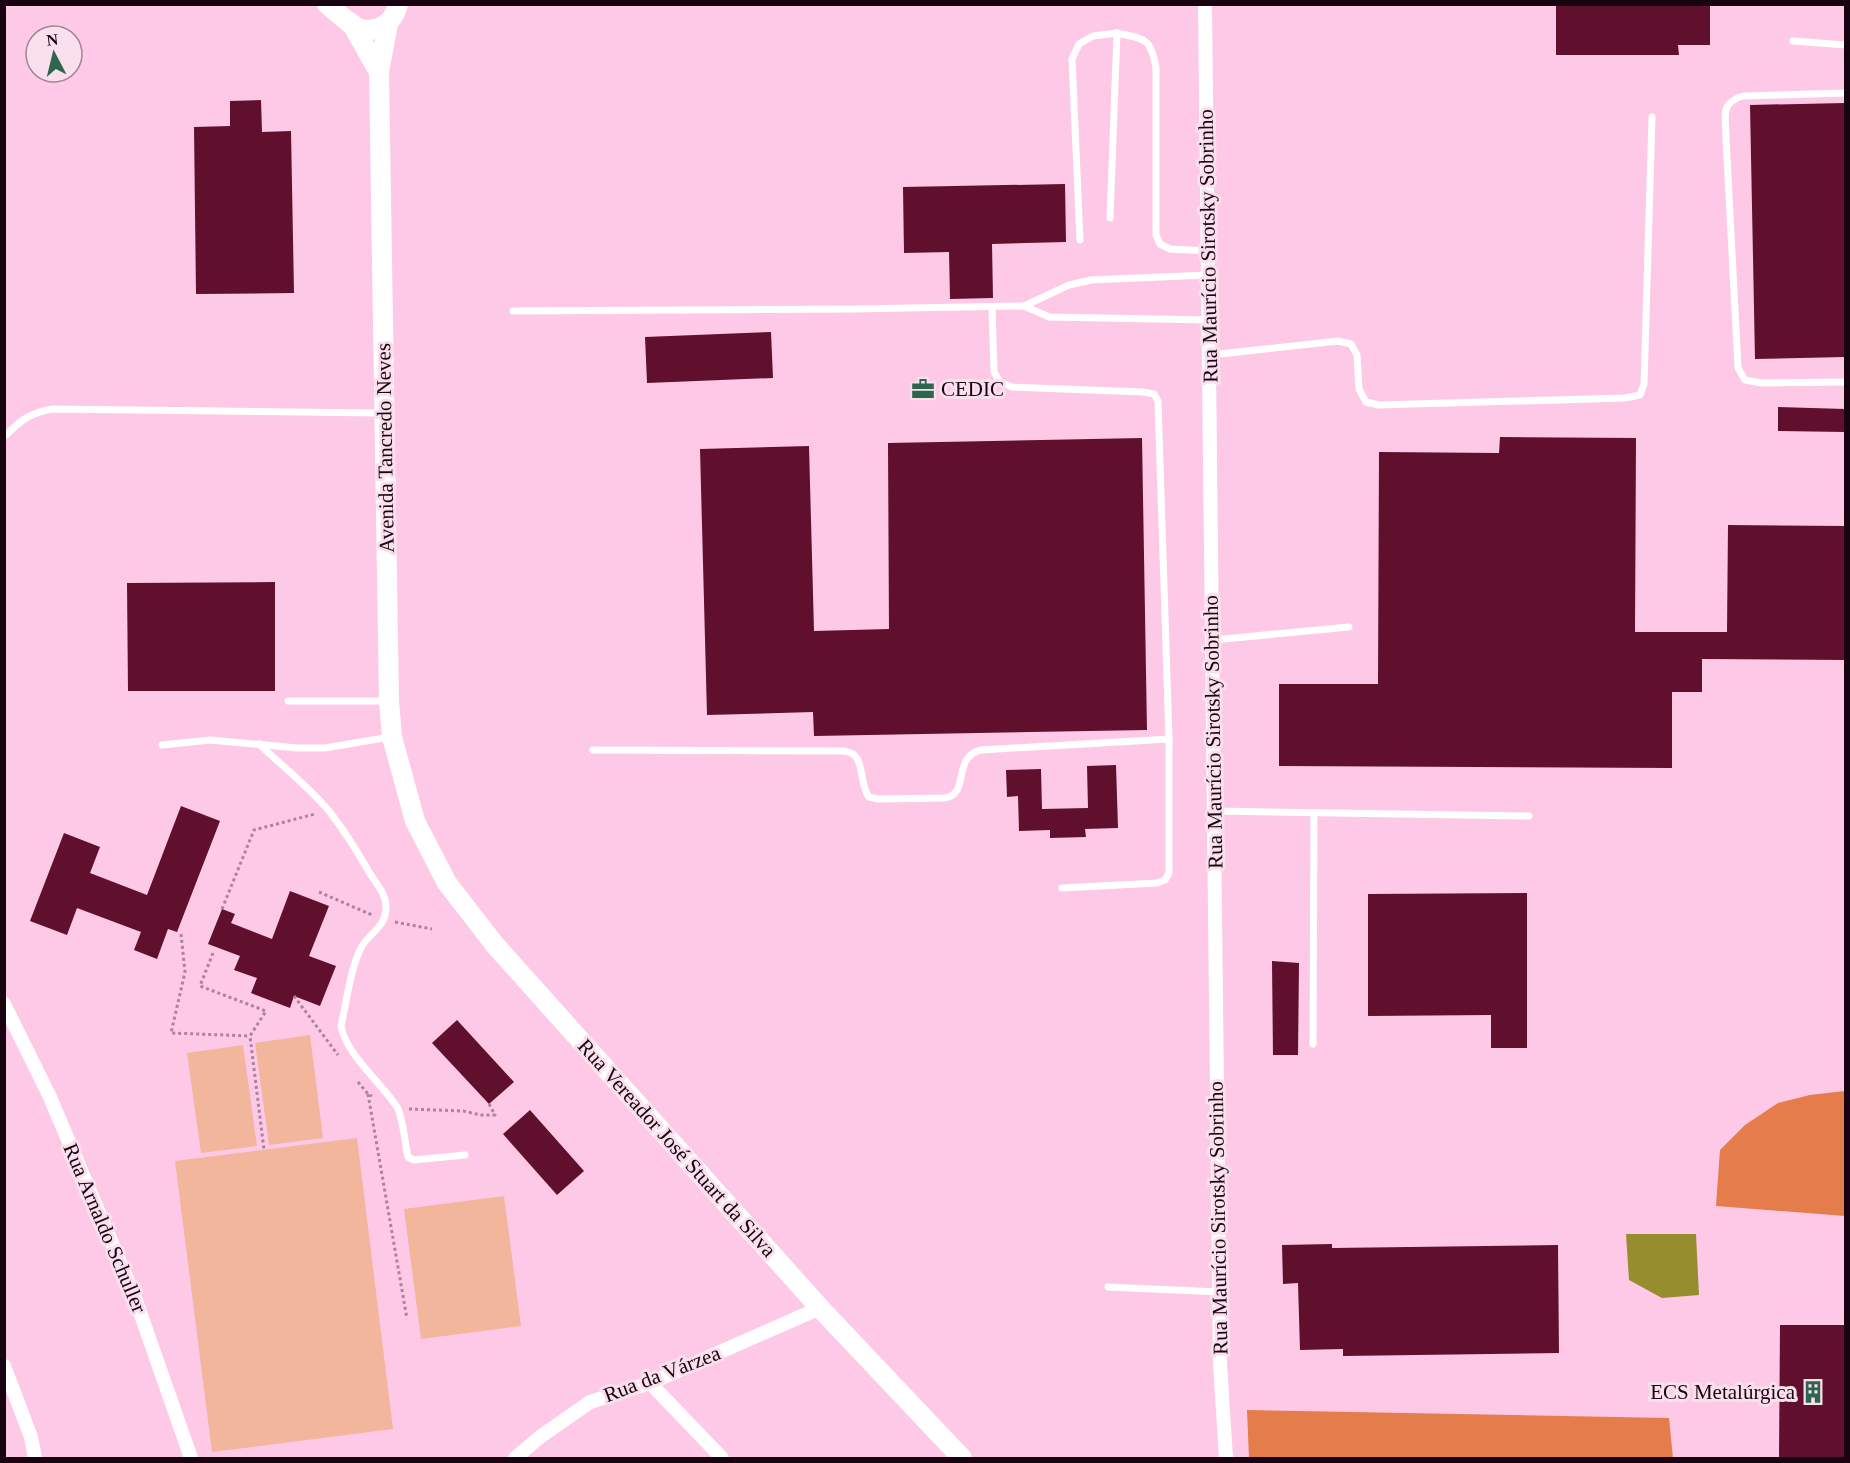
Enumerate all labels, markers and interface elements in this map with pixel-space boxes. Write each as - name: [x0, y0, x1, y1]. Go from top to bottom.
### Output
- north arrow: [24, 24, 84, 84]
- text: N: [45, 30, 59, 49]
- street label: Rua Maurício Sirotsky Sobrinho: [1194, 109, 1222, 383]
- street label: Avenida Tancredo Neves: [371, 343, 399, 553]
- office icon: CEDIC: [910, 376, 936, 402]
- place label: CEDIC: [941, 377, 1004, 401]
- street label: Rua Maurício Sirotsky Sobrinho: [1199, 595, 1227, 869]
- street label: Rua Vereador José Stuart da Silva: [573, 1034, 782, 1262]
- street label: Rua Maurício Sirotsky Sobrinho: [1204, 1081, 1232, 1355]
- street label: Rua Arnaldo Schuller: [58, 1140, 152, 1316]
- street label: Rua da Várzea: [600, 1340, 724, 1407]
- building icon: ECS Metalúrgica: [1800, 1379, 1826, 1405]
- place label: ECS Metalúrgica: [1650, 1380, 1796, 1404]

